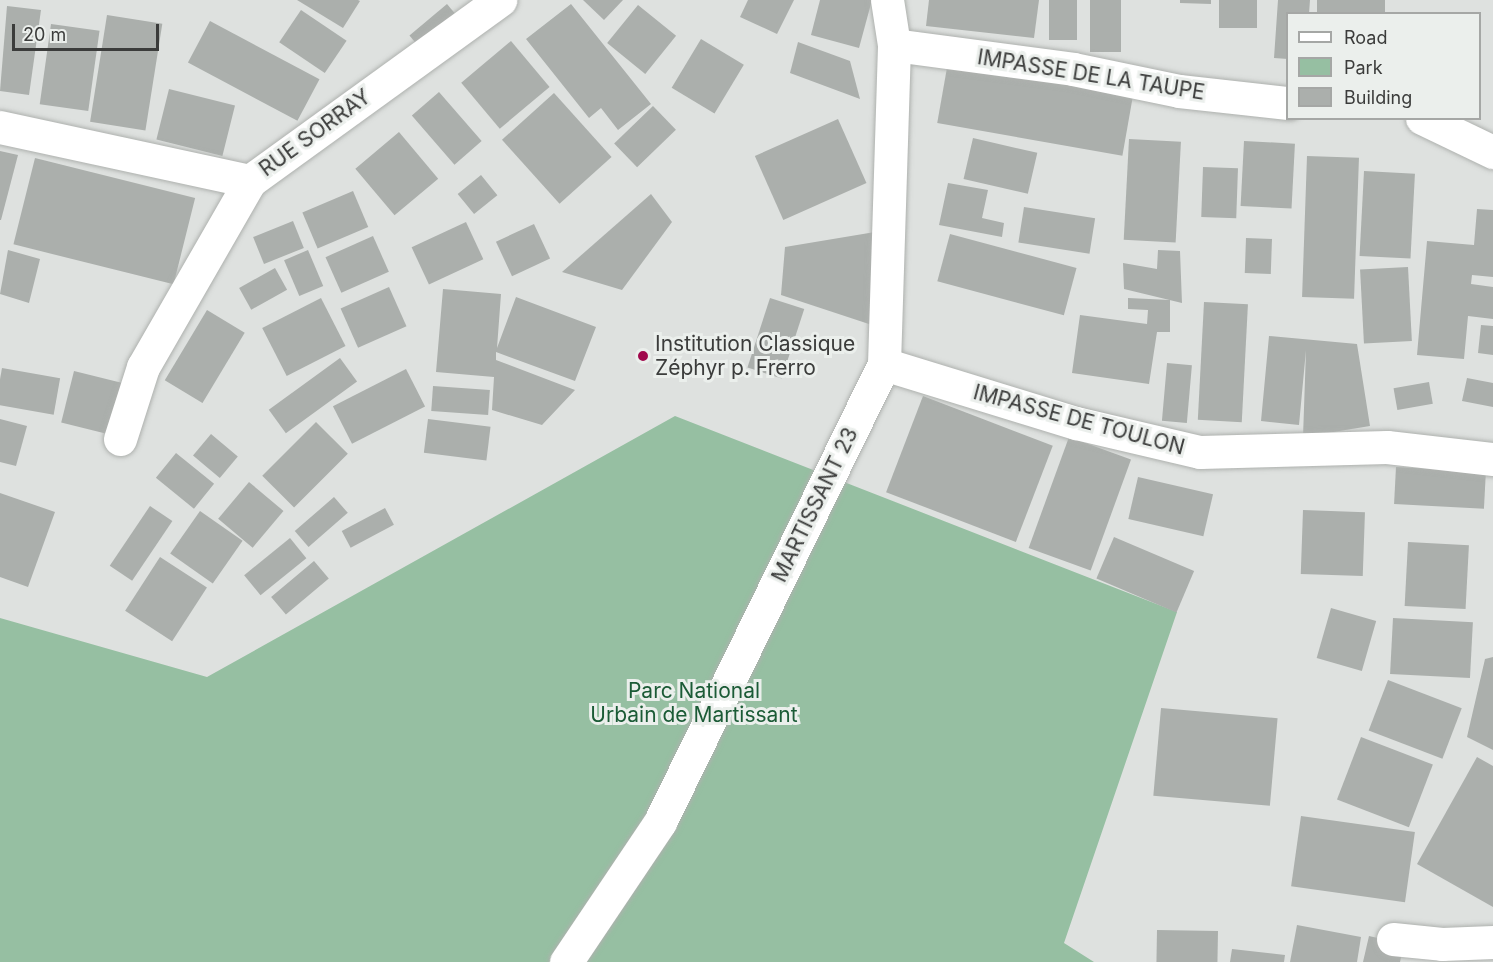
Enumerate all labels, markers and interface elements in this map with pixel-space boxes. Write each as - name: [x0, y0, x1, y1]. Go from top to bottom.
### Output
- scale bar: [15, 12, 162, 50]
- legend: [1286, 12, 1481, 120]
- text: 20 m: [23, 24, 66, 45]
- text: Road: [1344, 27, 1387, 48]
- street label: IMPASSE DE LA TAUPE: [975, 45, 1207, 105]
- text: Park: [1344, 57, 1383, 78]
- street label: RUE SORRAY: [254, 84, 376, 182]
- text: Building: [1344, 87, 1412, 108]
- place label: Institution Classique Zéphyr p. Frerro: [655, 331, 855, 381]
- marker: Institution Classique Zéphyr p. Frerro: [636, 349, 650, 363]
- street label: IMPASSE DE TOULON: [971, 380, 1187, 460]
- street label: MARTISSANT 23: [767, 424, 863, 586]
- park label: Parc National Urbain de Martissant: [590, 678, 798, 728]

